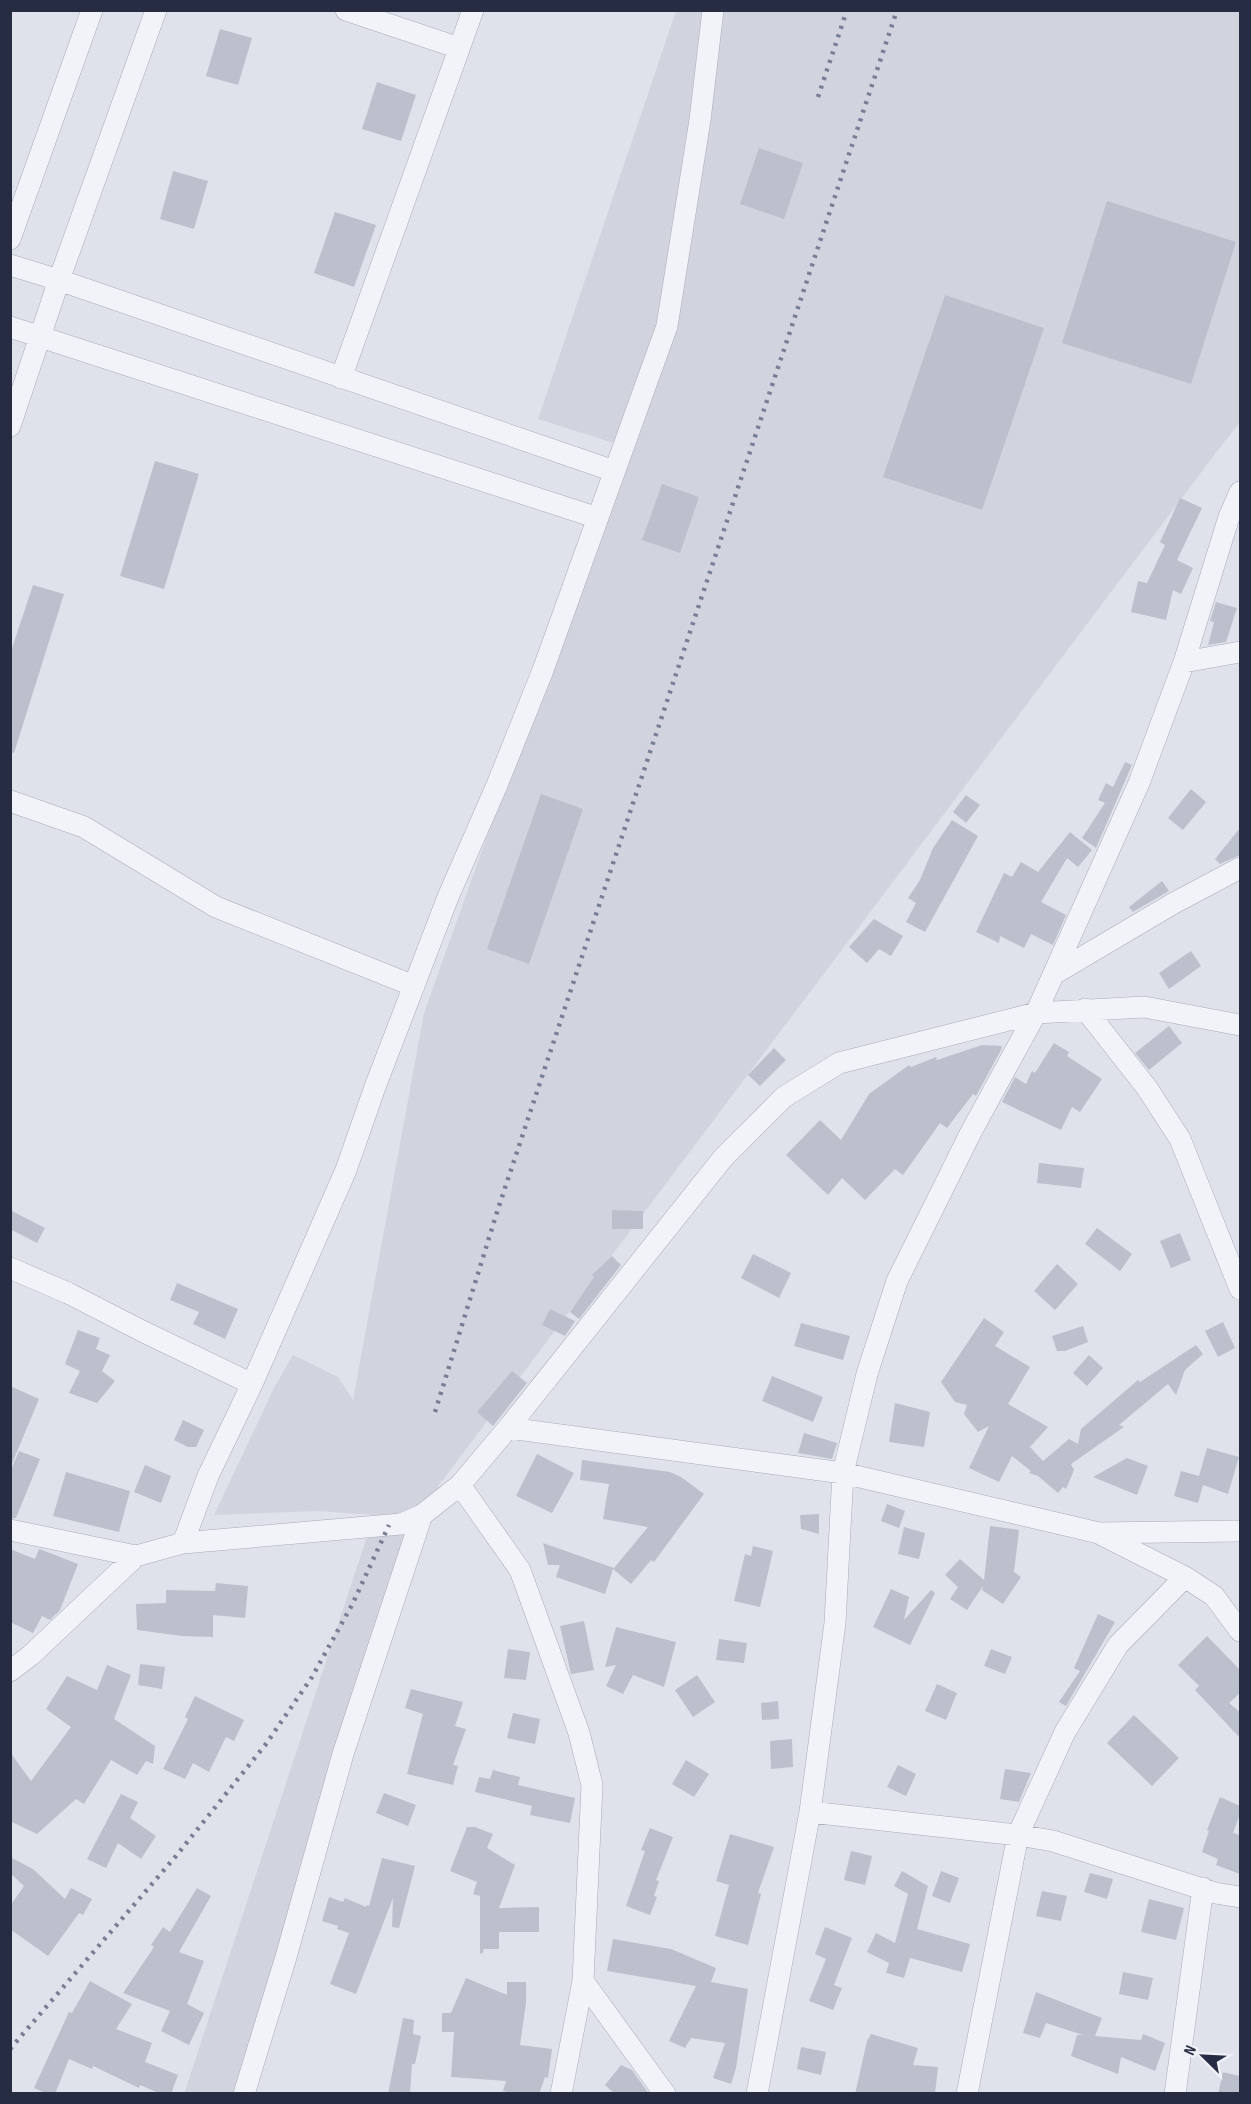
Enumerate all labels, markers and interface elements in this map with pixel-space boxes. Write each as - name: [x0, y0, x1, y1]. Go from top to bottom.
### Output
- north arrow: [1173, 2026, 1233, 2086]
- text: N: [1180, 2043, 1201, 2058]

